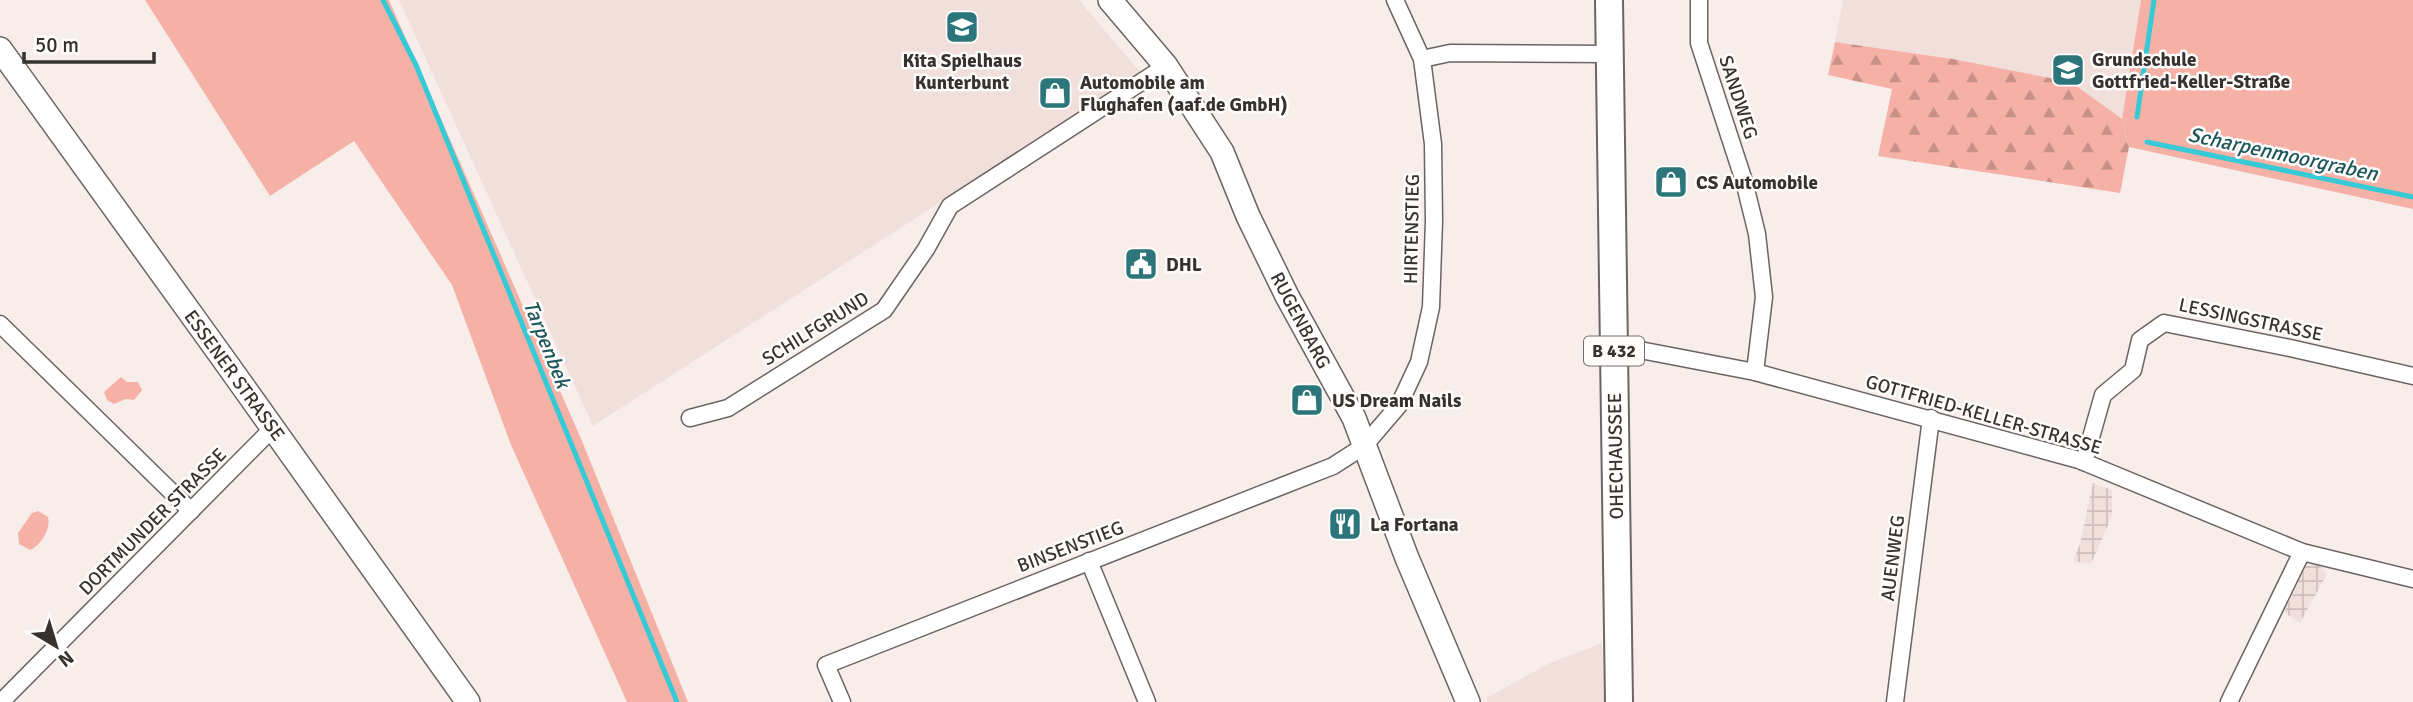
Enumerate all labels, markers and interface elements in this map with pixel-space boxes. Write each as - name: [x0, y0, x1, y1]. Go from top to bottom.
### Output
- school or university icon: Kita Spielhaus Kunterbunt: [943, 8, 981, 46]
- scale bar: [24, 21, 154, 65]
- text: 50 m: [35, 32, 79, 58]
- place label: Grundschule Gottfried-Keller-Straße: [2092, 48, 2290, 94]
- place label: Kita Spielhaus Kunterbunt: [902, 49, 1022, 95]
- school or university icon: Grundschule Gottfried-Keller-Straße: [2049, 51, 2087, 89]
- street label: SANDWEG: [1713, 53, 1763, 142]
- place label: Automobile am Flughafen (aaf.de GmbH): [1080, 71, 1288, 117]
- shop icon: Automobile am Flughafen (aaf.de GmbH): [1036, 74, 1074, 112]
- water label: Scharpenmoorgraben: [2186, 121, 2381, 187]
- shop icon: CS Automobile: [1652, 163, 1690, 201]
- place label: CS Automobile: [1696, 171, 1818, 195]
- street label: HIRTENSTIEG: [1399, 174, 1425, 284]
- public building icon: DHL: [1122, 245, 1160, 283]
- place label: DHL: [1166, 253, 1202, 277]
- street label: RUGENBARG: [1265, 268, 1336, 373]
- street label: SCHILFGRUND: [758, 287, 873, 371]
- street label: LESSINGSTRASSE: [2177, 293, 2325, 347]
- water label: Tarpenbek: [518, 296, 577, 394]
- street label: ESSENER STRASSE: [179, 305, 290, 446]
- road number: B 432: [1584, 337, 1644, 366]
- street label: GOTTFRIED-KELLER-STRASSE: [1863, 370, 2105, 460]
- shop icon: US Dream Nails: [1288, 381, 1326, 419]
- place label: US Dream Nails: [1332, 389, 1461, 413]
- street label: OHECHAUSSEE: [1603, 392, 1629, 520]
- street label: DORTMUNDER STRASSE: [74, 443, 231, 600]
- restaurant icon: La Fortana: [1326, 505, 1364, 543]
- place label: La Fortana: [1370, 513, 1459, 537]
- street label: AUENWEG: [1876, 514, 1910, 603]
- street label: BINSENSTIEG: [1014, 516, 1127, 578]
- north arrow: [21, 611, 91, 681]
- text: N: [53, 645, 78, 672]

